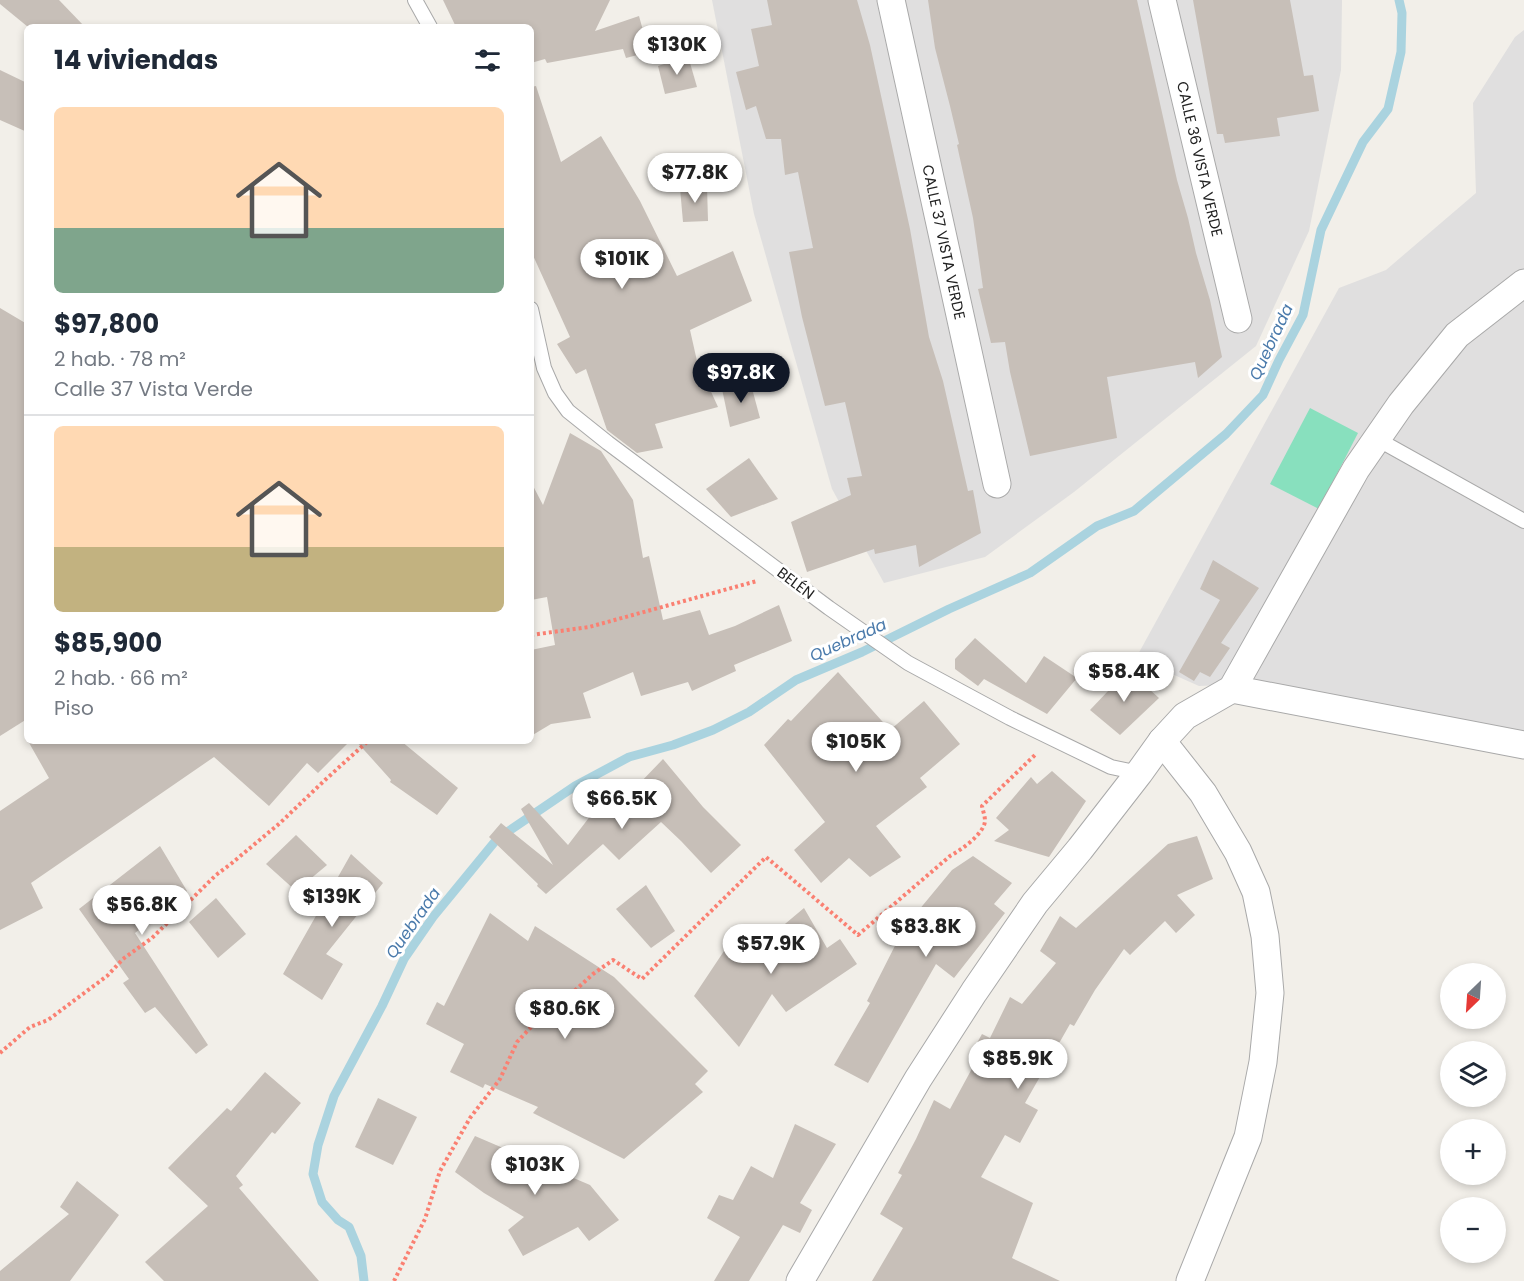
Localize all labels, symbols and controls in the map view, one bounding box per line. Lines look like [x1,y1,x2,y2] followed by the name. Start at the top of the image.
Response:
[635,25,719,76] pin: $130K
[647,30,707,58] text: $130K
[54,42,218,78] text: 14 viviendas
[471,44,504,77] icon: filters
[1172,79,1228,239] street label: CALLE 36 VISTA VERDE
[225,146,333,254] icon: home
[646,153,744,204] pin: $77.8K
[661,158,729,186] text: $77.8K
[917,163,971,321] street label: CALLE 37 VISTA VERDE
[580,239,664,290] pin: $101K
[594,244,650,272] text: $101K
[1243,300,1299,384] water label: Quebrada
[54,306,159,342] text: $97,800
[54,345,186,373] text: 2 hab. · 78 m²
[692,353,790,404] pin: $97.8K
[707,358,775,386] text: $97.8K
[54,375,253,403] text: Calle 37 Vista Verde
[225,465,333,573] icon: home
[773,562,819,604] street label: BELÉN
[806,613,890,667] water label: Quebrada
[54,625,162,661] text: $85,900
[1075,652,1173,703] pin: $58.4K
[1088,657,1160,685] text: $58.4K
[54,664,188,692] text: 2 hab. · 66 m²
[54,694,94,722] text: Piso
[814,722,898,773] pin: $105K
[826,727,886,755] text: $105K
[573,779,671,830] pin: $66.5K
[586,784,658,812] text: $66.5K
[290,877,374,928] pin: $139K
[302,882,362,910] text: $139K
[380,883,446,963] water label: Quebrada
[93,885,191,936] pin: $56.8K
[106,890,178,918] text: $56.8K
[877,907,975,958] pin: $83.8K
[891,912,961,940] text: $83.8K
[722,924,820,975] pin: $57.9K
[737,929,805,957] text: $57.9K
[1440,963,1506,1029] north arrow
[1440,963,1506,1263] map controls
[516,989,614,1040] pin: $80.6K
[529,994,601,1022] text: $80.6K
[969,1039,1067,1090] pin: $85.9K
[1440,1041,1506,1107] button: layers
[983,1044,1054,1072] text: $85.9K
[1440,1119,1506,1185] button: +
[493,1145,577,1196] pin: $103K
[505,1150,565,1178] text: $103K
[1440,1197,1506,1263] button: −

